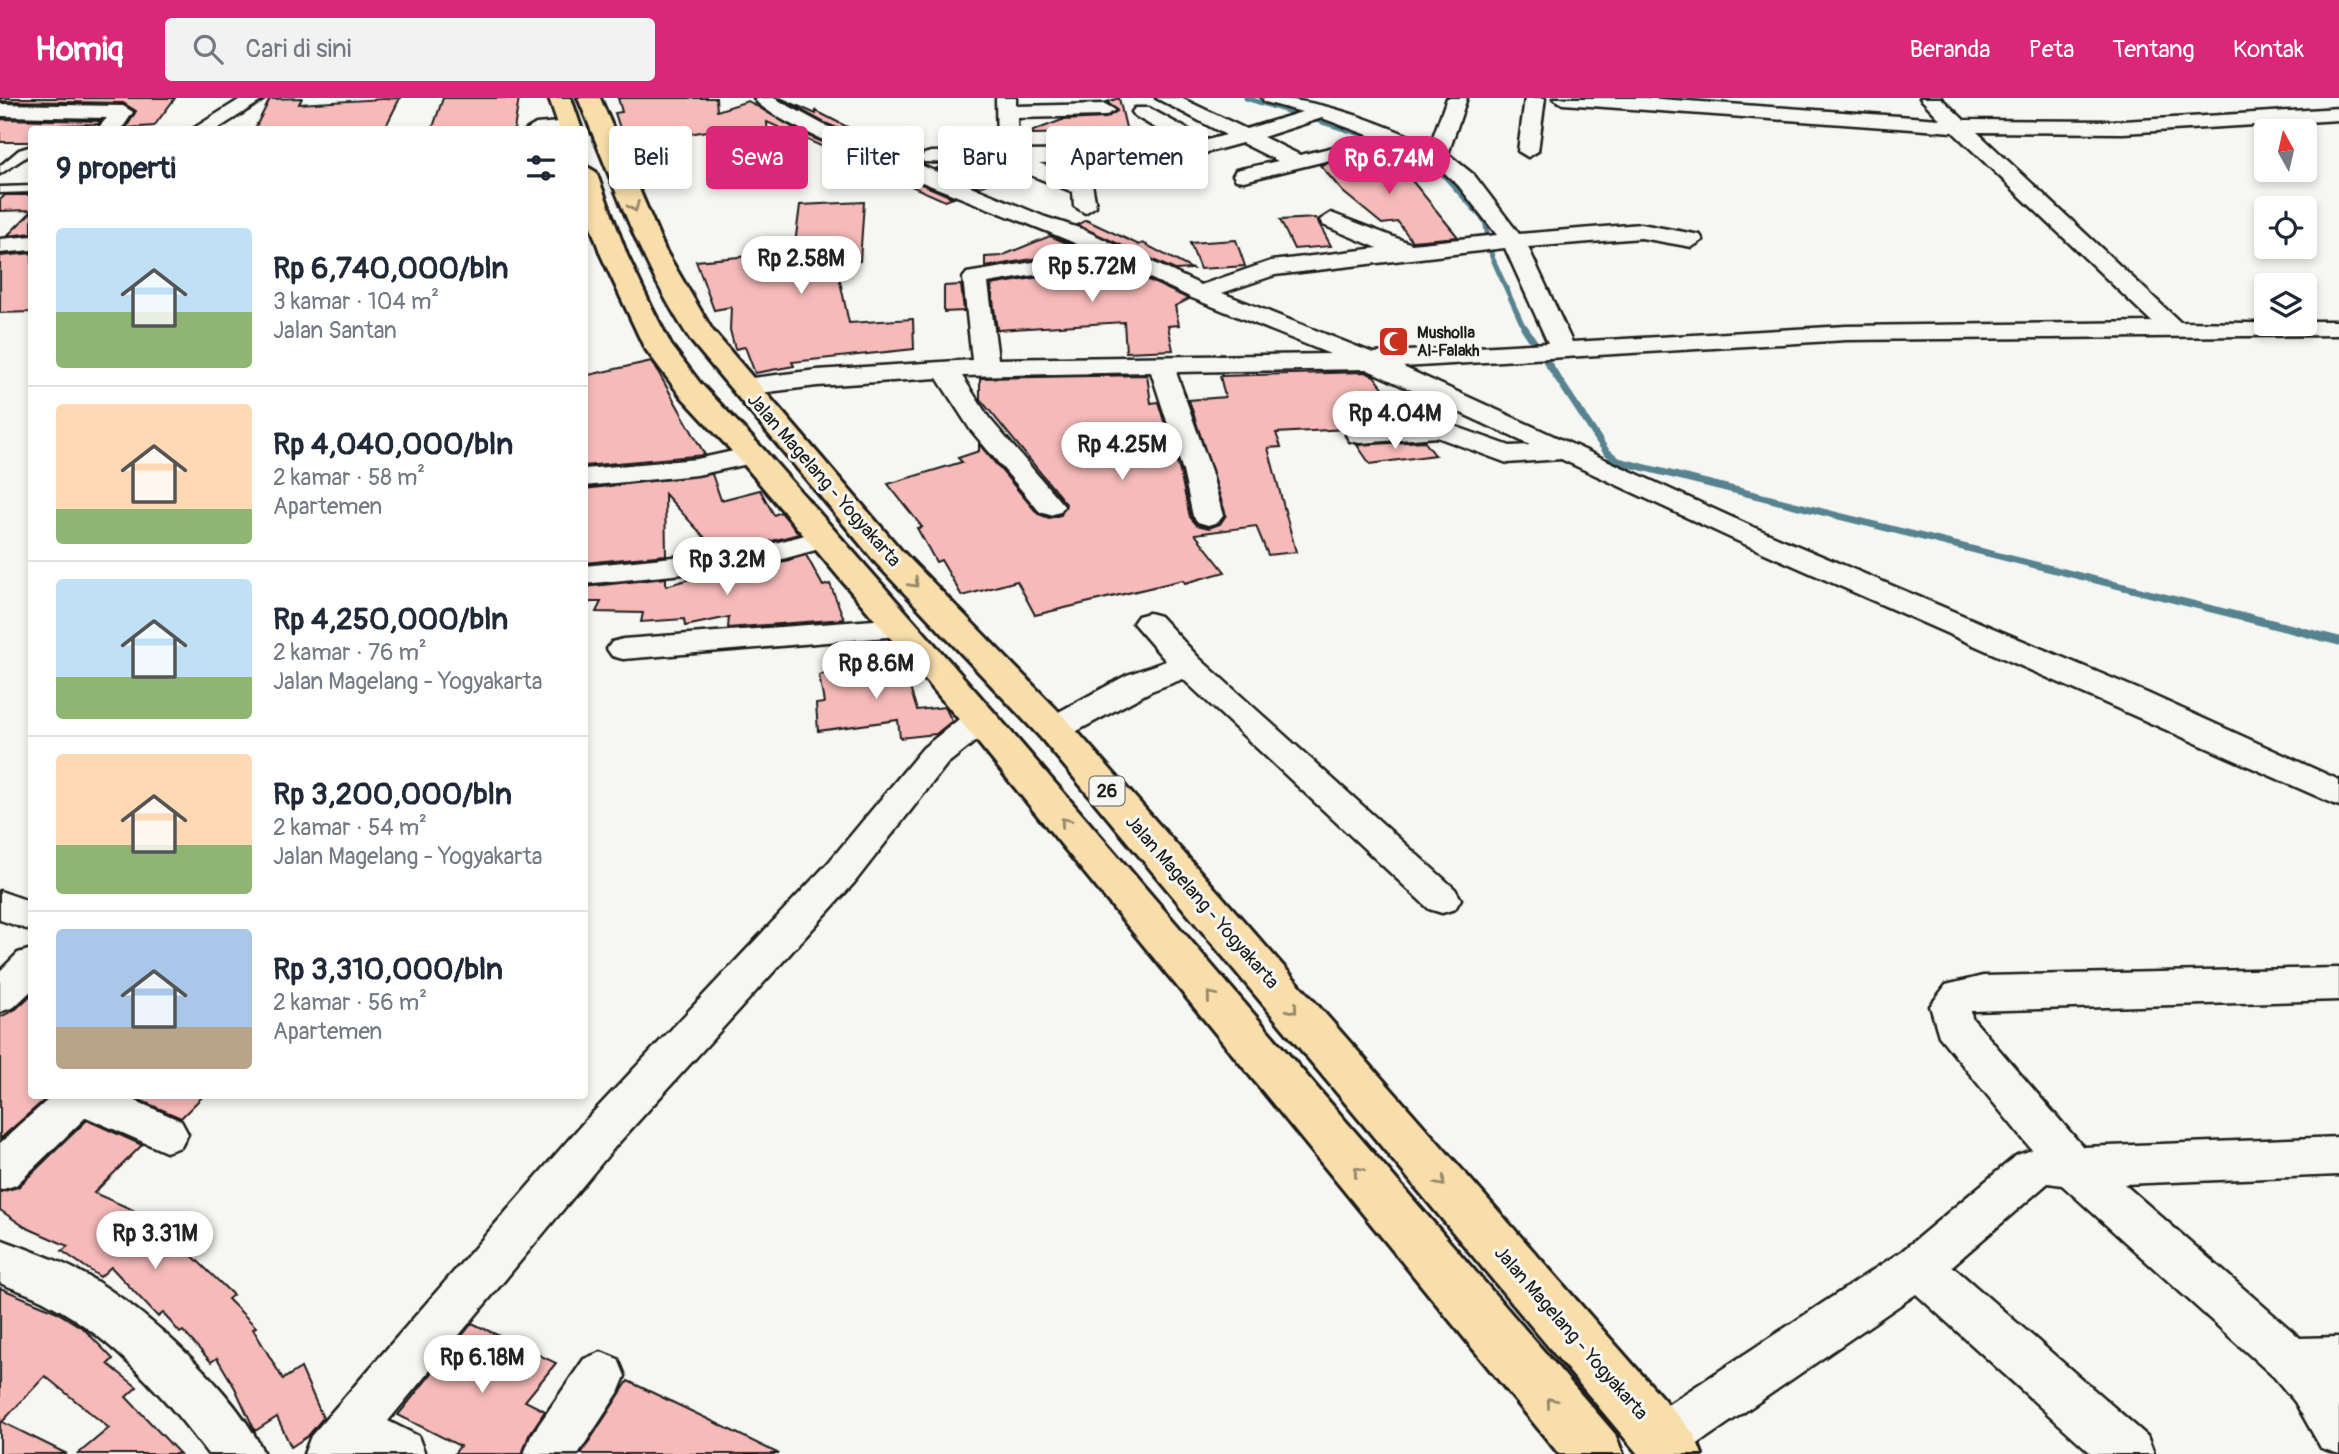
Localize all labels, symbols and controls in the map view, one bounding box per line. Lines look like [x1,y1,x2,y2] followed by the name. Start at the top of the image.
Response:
[165,18,655,81] search box
[35,29,123,70] text: Homiq
[189,30,227,68] icon: search
[245,33,351,65] text: Cari di sini
[1909,35,1990,64] text: Beranda
[2028,35,2074,64] text: Peta
[2112,35,2195,64] text: Tentang
[2233,35,2304,64] text: Kontak
[2254,119,2317,182] north arrow
[2254,119,2317,336] map controls
[609,126,692,189] chip: Beli
[706,126,808,189] chip: Sewa
[822,126,924,189] chip: Filter
[938,126,1032,189] chip: Baru
[1046,126,1208,189] chip: Apartemen
[1317,136,1461,196] pin: Rp 6.74M
[1344,144,1434,173] text: Rp 6.74M
[522,149,560,187] icon: filters
[56,150,176,187] text: 9 properti
[2254,196,2317,259] button: locate
[625,200,639,212] one-way arrow
[729,236,873,296] pin: Rp 2.58M
[757,244,845,273] text: Rp 2.58M
[1020,244,1164,304] pin: Rp 5.72M
[273,250,509,287] text: Rp 6,740,000/bln
[1048,252,1136,281] text: Rp 5.72M
[112,256,196,340] icon: home
[2254,273,2317,336] button: layers
[273,287,439,316] text: 3 kamar · 104 m²
[273,316,397,345] text: Jalan Santan
[1417,323,1480,361] place label: Musholla Al-Falakh
[1377,325,1411,359] mosque icon: Musholla Al-Falakh
[742,388,906,572] street label: Jalan Magelang - Yogyakarta
[1323,392,1467,451] pin: Rp 4.04M
[1348,399,1442,428] text: Rp 4.04M
[1050,422,1194,482] pin: Rp 4.25M
[273,426,513,463] text: Rp 4,040,000/bln
[1077,430,1167,459] text: Rp 4.25M
[112,432,196,516] icon: home
[273,463,425,492] text: 2 kamar · 58 m²
[273,492,382,521] text: Apartemen
[662,538,792,597] pin: Rp 3.2M
[689,545,765,574] text: Rp 3.2M
[906,574,919,587] one-way arrow
[273,601,508,638] text: Rp 4,250,000/bln
[112,607,196,691] icon: home
[273,638,427,667] text: 2 kamar · 76 m²
[811,642,941,701] pin: Rp 8.6M
[838,649,914,678] text: Rp 8.6M
[273,667,542,696] text: Jalan Magelang - Yogyakarta
[273,776,512,813] text: Rp 3,200,000/bln
[1090,776,1124,806] road number: 26
[112,782,196,866] icon: home
[1120,810,1284,994] street label: Jalan Magelang - Yogyakarta
[273,813,427,842] text: 2 kamar · 54 m²
[1061,817,1074,830] one-way arrow
[273,842,542,871] text: Jalan Magelang - Yogyakarta
[273,951,503,988] text: Rp 3,310,000/bln
[112,957,196,1041] icon: home
[273,988,427,1017] text: 2 kamar · 56 m²
[1207,992,1220,1004] one-way arrow
[1285,1000,1297,1013] one-way arrow
[273,1017,382,1046] text: Apartemen
[1353,1166,1366,1178] one-way arrow
[1433,1173,1445,1186] one-way arrow
[83,1212,227,1271] pin: Rp 3.31M
[112,1219,198,1248] text: Rp 3.31M
[1489,1241,1653,1425] street label: Jalan Magelang - Yogyakarta
[410,1336,554,1395] pin: Rp 6.18M
[440,1343,524,1372] text: Rp 6.18M
[1547,1397,1559,1410] one-way arrow

